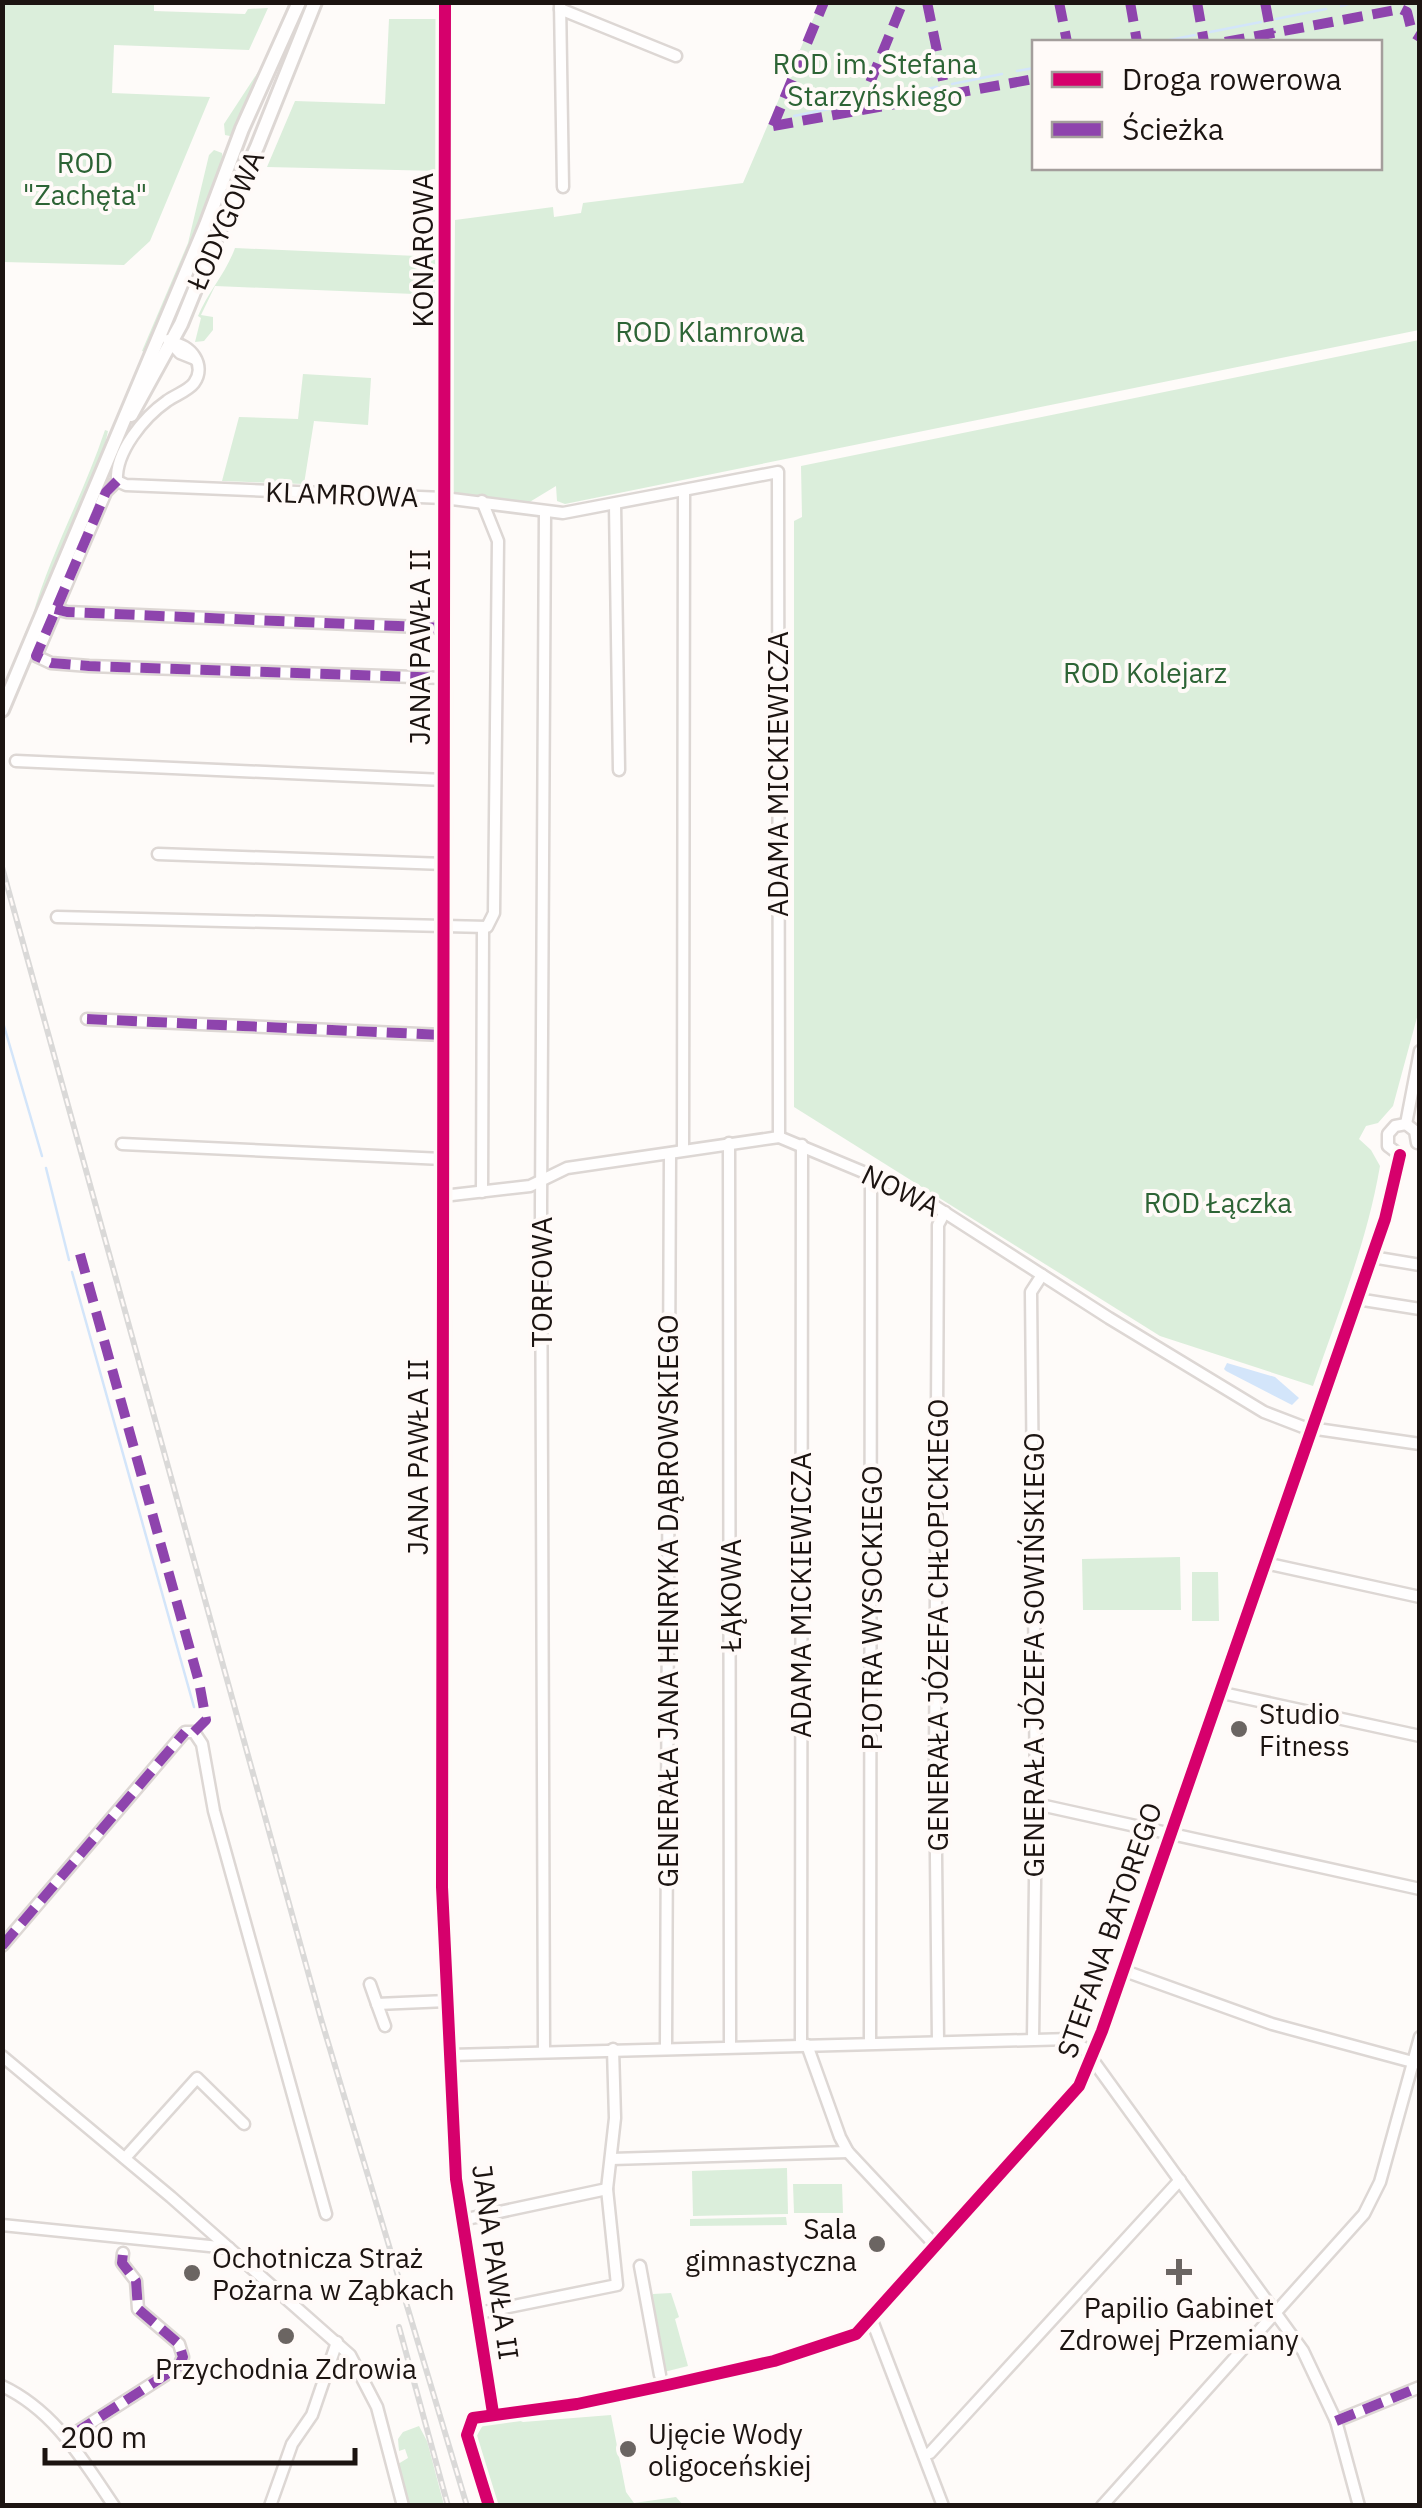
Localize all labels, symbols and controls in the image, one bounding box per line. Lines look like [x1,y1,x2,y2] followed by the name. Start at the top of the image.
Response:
[1032,40,1382,170] legend
[773,45,977,114] park label: ROD im. Stefana Starzyńskiego
[1122,59,1342,98] text: Droga rowerowa
[1122,109,1224,148] text: Ścieżka
[23,144,147,213] park label: ROD "Zachęta"
[177,144,272,296] street label: ŁODYGOWA
[404,173,441,327] street label: KONAROWA
[615,313,805,350] park label: ROD Klamrowa
[265,473,419,515] street label: KLAMROWA
[401,549,438,745] street label: JANA PAWŁA II
[759,631,796,917] street label: ADAMA MICKIEWICZA
[1063,654,1227,691] park label: ROD Kolejarz
[856,1155,946,1225] street label: NOWA
[1144,1184,1292,1221] park label: ROD Łączka
[523,1216,560,1348] street label: TORFOWA
[649,1314,686,1888] street label: GENERAŁA JANA HENRYKA DĄBROWSKIEGO
[399,1359,436,1555] street label: JANA PAWŁA II
[919,1399,956,1851] street label: GENERAŁA JÓZEFA CHŁOPICKIEGO
[1015,1432,1052,1878] street label: GENERAŁA JÓZEFA SOWIŃSKIEGO
[782,1452,819,1738] street label: ADAMA MICKIEWICZA
[853,1465,890,1751] street label: PIOTRA WYSOCKIEGO
[712,1539,749,1652] street label: ŁĄKOWA
[1259,1695,1350,1764] place label: Studio Fitness
[1228,1718,1250,1740] marker: Studio Fitness
[1048,1797,1170,2063] street label: STEFANA BATOREGO
[464,2162,528,2362] street label: JANA PAWŁA II
[685,2210,857,2279] place label: Sala gimnastyczna
[866,2233,888,2255] marker: Sala gimnastyczna
[212,2239,455,2308] place label: Ochotnicza Straż Pożarna w Ząbkach
[1166,2259,1192,2285] marker: Papilio Gabinet Zdrowej Przemiany
[181,2262,203,2284] marker: Ochotnicza Straż Pożarna w Ząbkach
[1059,2289,1299,2358] place label: Papilio Gabinet Zdrowej Przemiany
[275,2325,297,2347] marker: Przychodnia Zdrowia
[155,2350,417,2387] place label: Przychodnia Zdrowia
[45,2403,355,2465] scale bar
[648,2415,812,2484] place label: Ujęcie Wody oligoceńskiej
[60,2417,147,2456] text: 200 m
[617,2438,639,2460] marker: Ujęcie Wody oligoceńskiej

